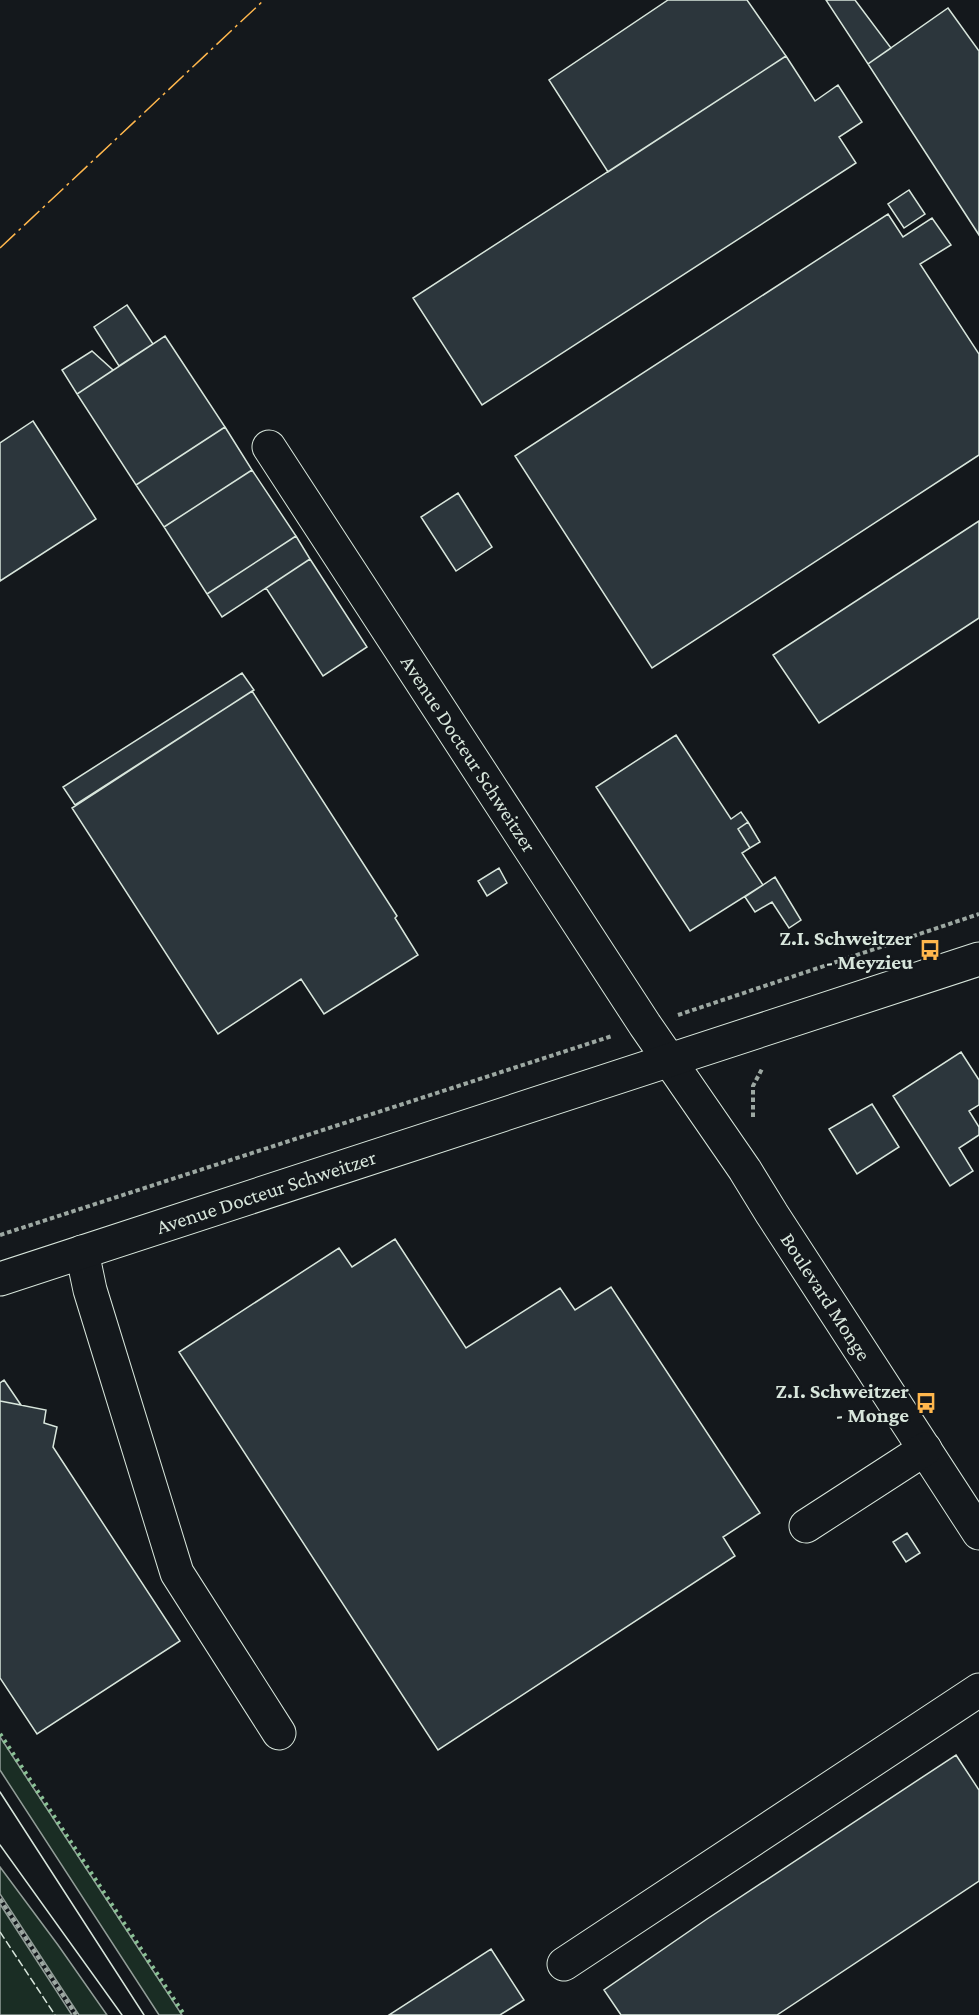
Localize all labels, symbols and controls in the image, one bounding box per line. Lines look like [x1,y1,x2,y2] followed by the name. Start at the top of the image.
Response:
[396,651,542,857] street label: Avenue Docteur Schweitzer
[779,926,914,974] place label: Z.I. Schweitzer - Meyzieu
[918,938,942,962] bus stop icon: Z.I. Schweitzer - Meyzieu
[153,1145,380,1239] street label: Avenue Docteur Schweitzer
[776,1228,876,1365] street label: Boulevard Monge
[775,1379,910,1427] place label: Z.I. Schweitzer - Monge
[914,1391,938,1415] bus stop icon: Z.I. Schweitzer - Monge

